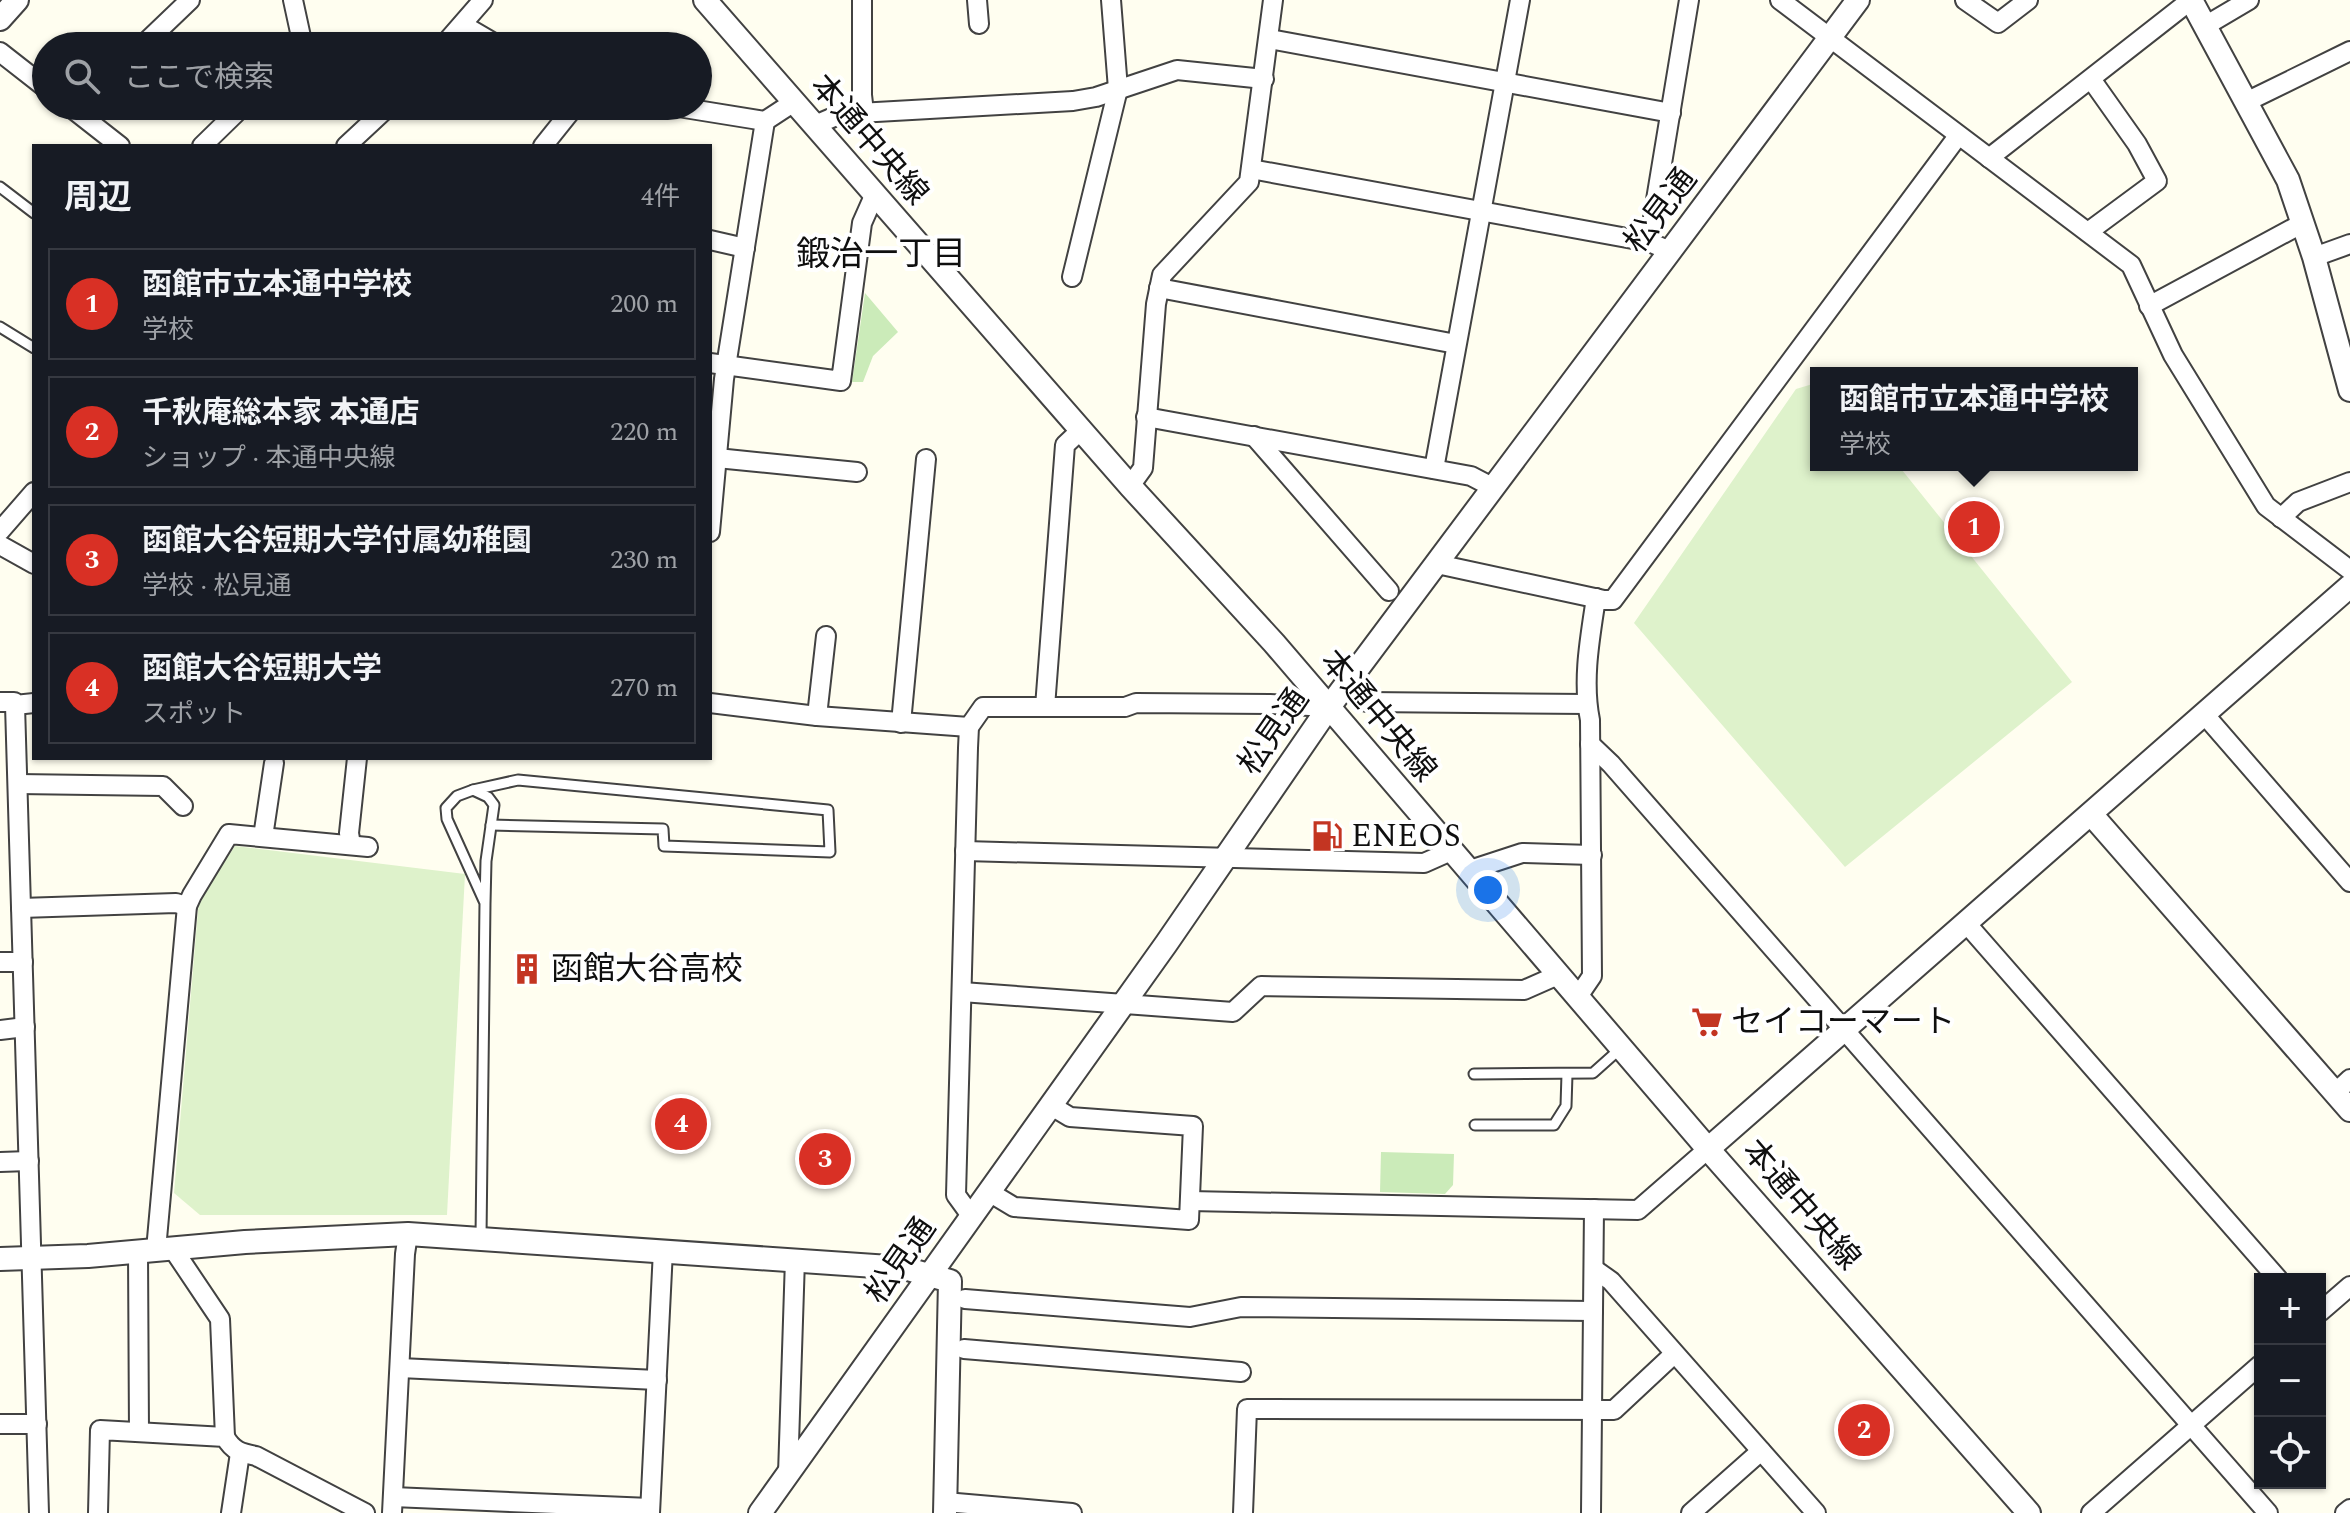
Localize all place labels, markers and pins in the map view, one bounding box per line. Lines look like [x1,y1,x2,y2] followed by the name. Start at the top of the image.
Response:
[1948,497,2000,557] pin: 1
[1351,812,1461,861] place label: ENEOS
[1310,819,1344,853] fuel station icon: ENEOS
[551,945,743,994] place label: 函館大谷高校
[510,952,544,986] building icon: 函館大谷高校
[1731,998,1955,1047] place label: セイコーマート
[1690,1005,1724,1039] supermarket icon: セイコーマート
[655,1094,707,1154] pin: 4
[799,1129,851,1189] pin: 3
[1838,1400,1890,1460] pin: 2

